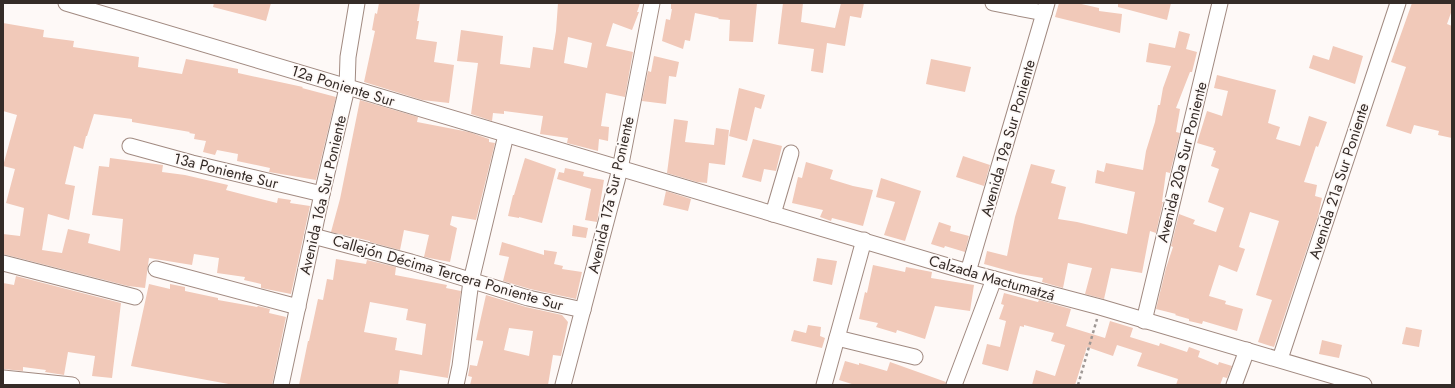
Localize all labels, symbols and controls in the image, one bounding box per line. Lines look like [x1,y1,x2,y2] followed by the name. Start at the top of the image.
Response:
[975,57,1041,219] street label: Avenida 19a Sur Poniente
[288,60,398,112] street label: 12a Poniente Sur
[1151,79,1213,245] street label: Avenida 20a Sur Poniente
[1303,100,1375,262] street label: Avenida 21a Sur Poniente
[294,113,352,277] street label: Avenida 16a Sur Poniente
[582,114,640,276] street label: Avenida 17a Sur Poniente
[171,147,281,195] street label: 13a Poniente Sur
[330,229,567,317] street label: Callejón Décima Tercera Poniente Sur
[926,250,1058,306] street label: Calzada Mactumatzá

